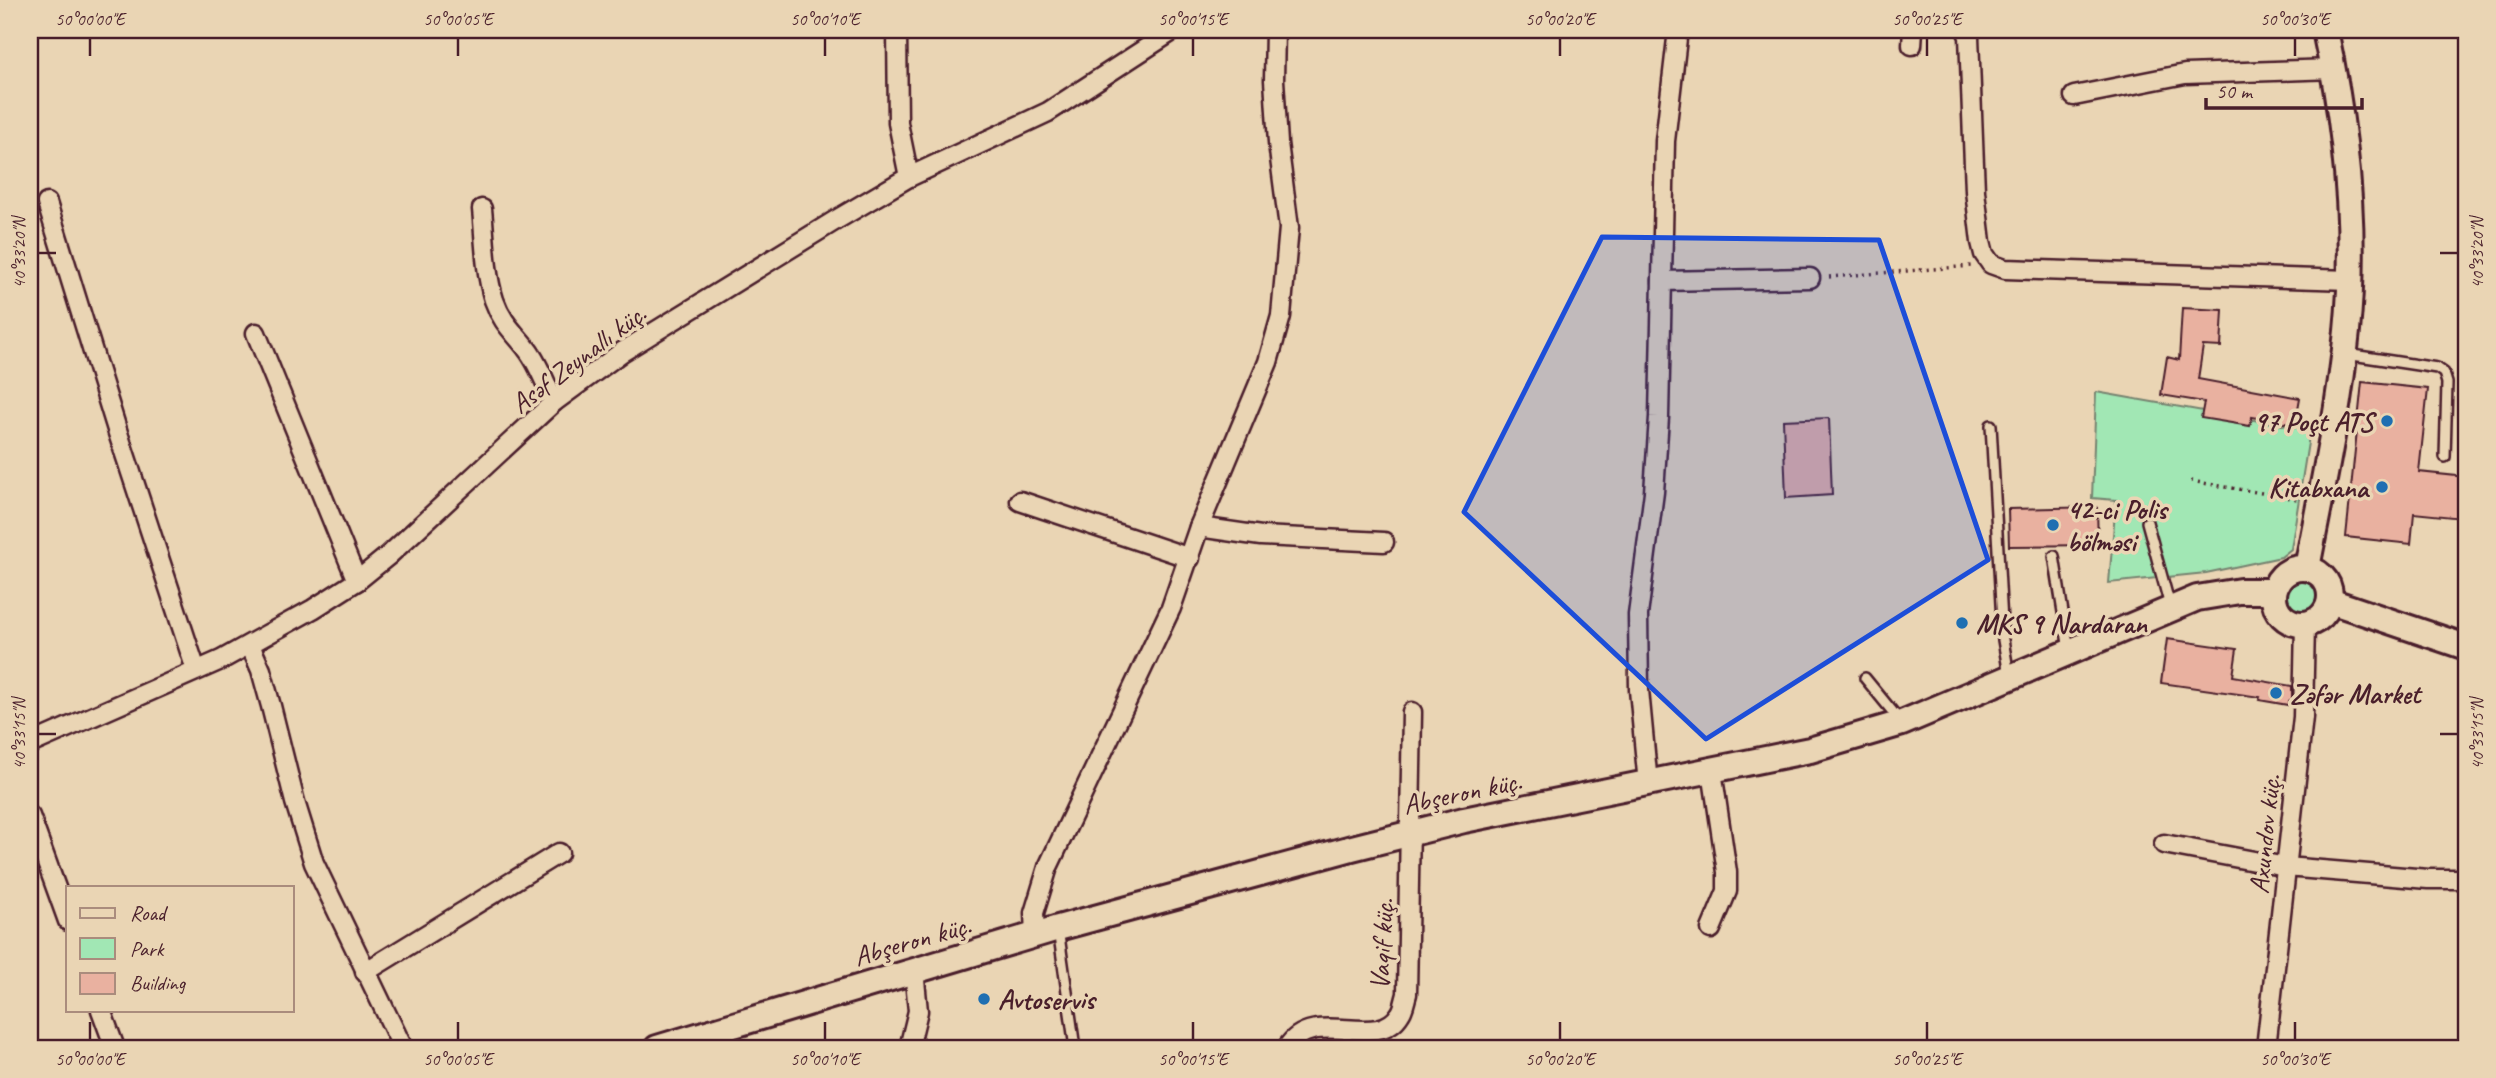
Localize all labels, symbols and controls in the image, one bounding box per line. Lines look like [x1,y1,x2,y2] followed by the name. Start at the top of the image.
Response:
[55,8,127,30] text: 50°00'00"E
[423,8,495,30] text: 50°00'05"E
[790,8,862,30] text: 50°00'10"E
[1158,8,1230,30] text: 50°00'15"E
[1525,8,1597,30] text: 50°00'20"E
[1892,8,1964,30] text: 50°00'25"E
[2260,8,2332,30] text: 50°00'30"E
[2206,66,2361,110] scale bar
[2216,78,2254,104] text: 50 m
[8,214,30,288] text: 40°33'20"N
[2466,214,2488,288] text: 40°33'20"N
[504,296,653,421] street label: Asəf Zeynallı küç.
[2254,404,2377,439] place label: 97 Poçt ATS
[2379,413,2395,429] marker: 97 Poçt ATS
[2268,470,2371,505] place label: Kitabxana
[2374,479,2390,495] marker: Kitabxana
[2067,492,2170,559] place label: 42-ci Polis bölməsi
[2045,517,2061,533] marker: 42-ci Polis bölməsi
[1976,606,2148,641] place label: MKS 9 Nardaran
[1954,615,1970,631] marker: MKS 9 Nardaran
[2290,676,2423,711] place label: Zəfər Market
[2268,685,2284,701] marker: Zəfər Market
[8,695,30,769] text: 40°33'15"N
[2466,695,2488,769] text: 40°33'15"N
[1400,763,1525,822] street label: Abşeron küç.
[2241,772,2288,895] street label: Axundov küç.
[66,886,294,1012] legend
[1362,897,1401,991] street label: Vaqif küç.
[130,900,169,926] text: Road
[849,907,975,974] street label: Abşeron küç.
[130,936,165,962] text: Park
[130,970,187,996] text: Building
[998,982,1098,1017] place label: Avtoservis
[976,991,992,1007] marker: Avtoservis
[55,1048,127,1070] text: 50°00'00"E
[423,1048,495,1070] text: 50°00'05"E
[790,1048,862,1070] text: 50°00'10"E
[1158,1048,1230,1070] text: 50°00'15"E
[1525,1048,1597,1070] text: 50°00'20"E
[1892,1048,1964,1070] text: 50°00'25"E
[2260,1048,2332,1070] text: 50°00'30"E

